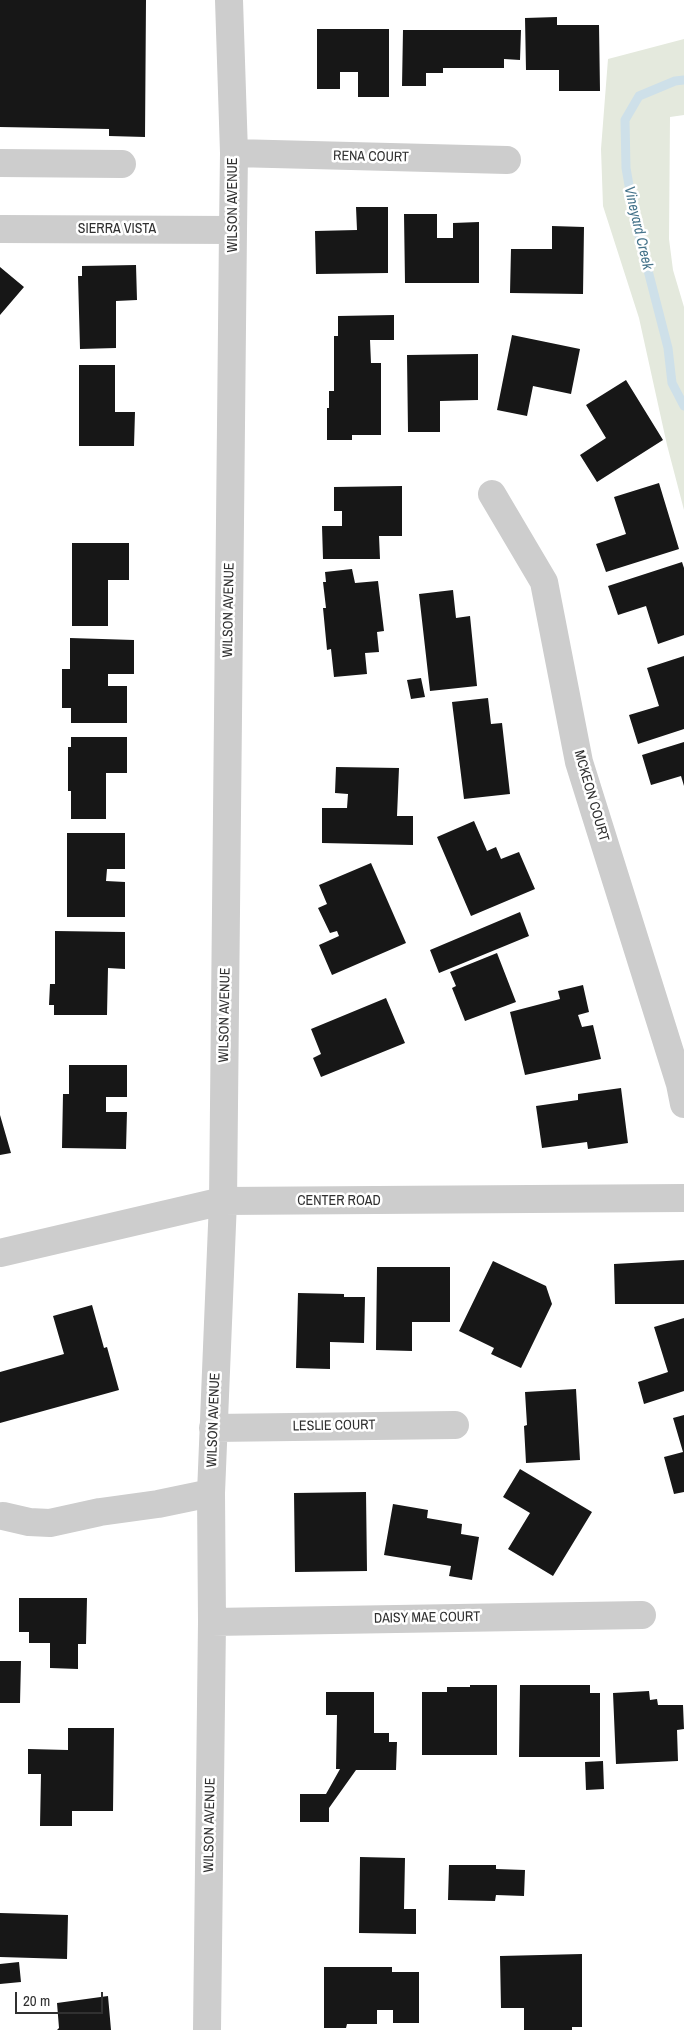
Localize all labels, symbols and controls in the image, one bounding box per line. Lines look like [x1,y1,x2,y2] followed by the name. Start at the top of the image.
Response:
[333,148,409,166] street label: RENA COURT
[225,158,241,252] street label: WILSON AVENUE
[620,184,656,272] water label: Vineyard Creek
[78,221,156,237] street label: SIERRA VISTA
[220,562,238,658] street label: WILSON AVENUE
[570,748,612,844] street label: MCKEON COURT
[216,967,234,1063] street label: WILSON AVENUE
[297,1193,381,1209] street label: CENTER ROAD
[204,1372,224,1468] street label: WILSON AVENUE
[292,1417,376,1435] street label: LESLIE COURT
[374,1609,480,1627] street label: DAISY MAE COURT
[201,1777,219,1873] street label: WILSON AVENUE
[18,1982,105,2014] scale bar
[23,1990,50,2011] text: 20 m

